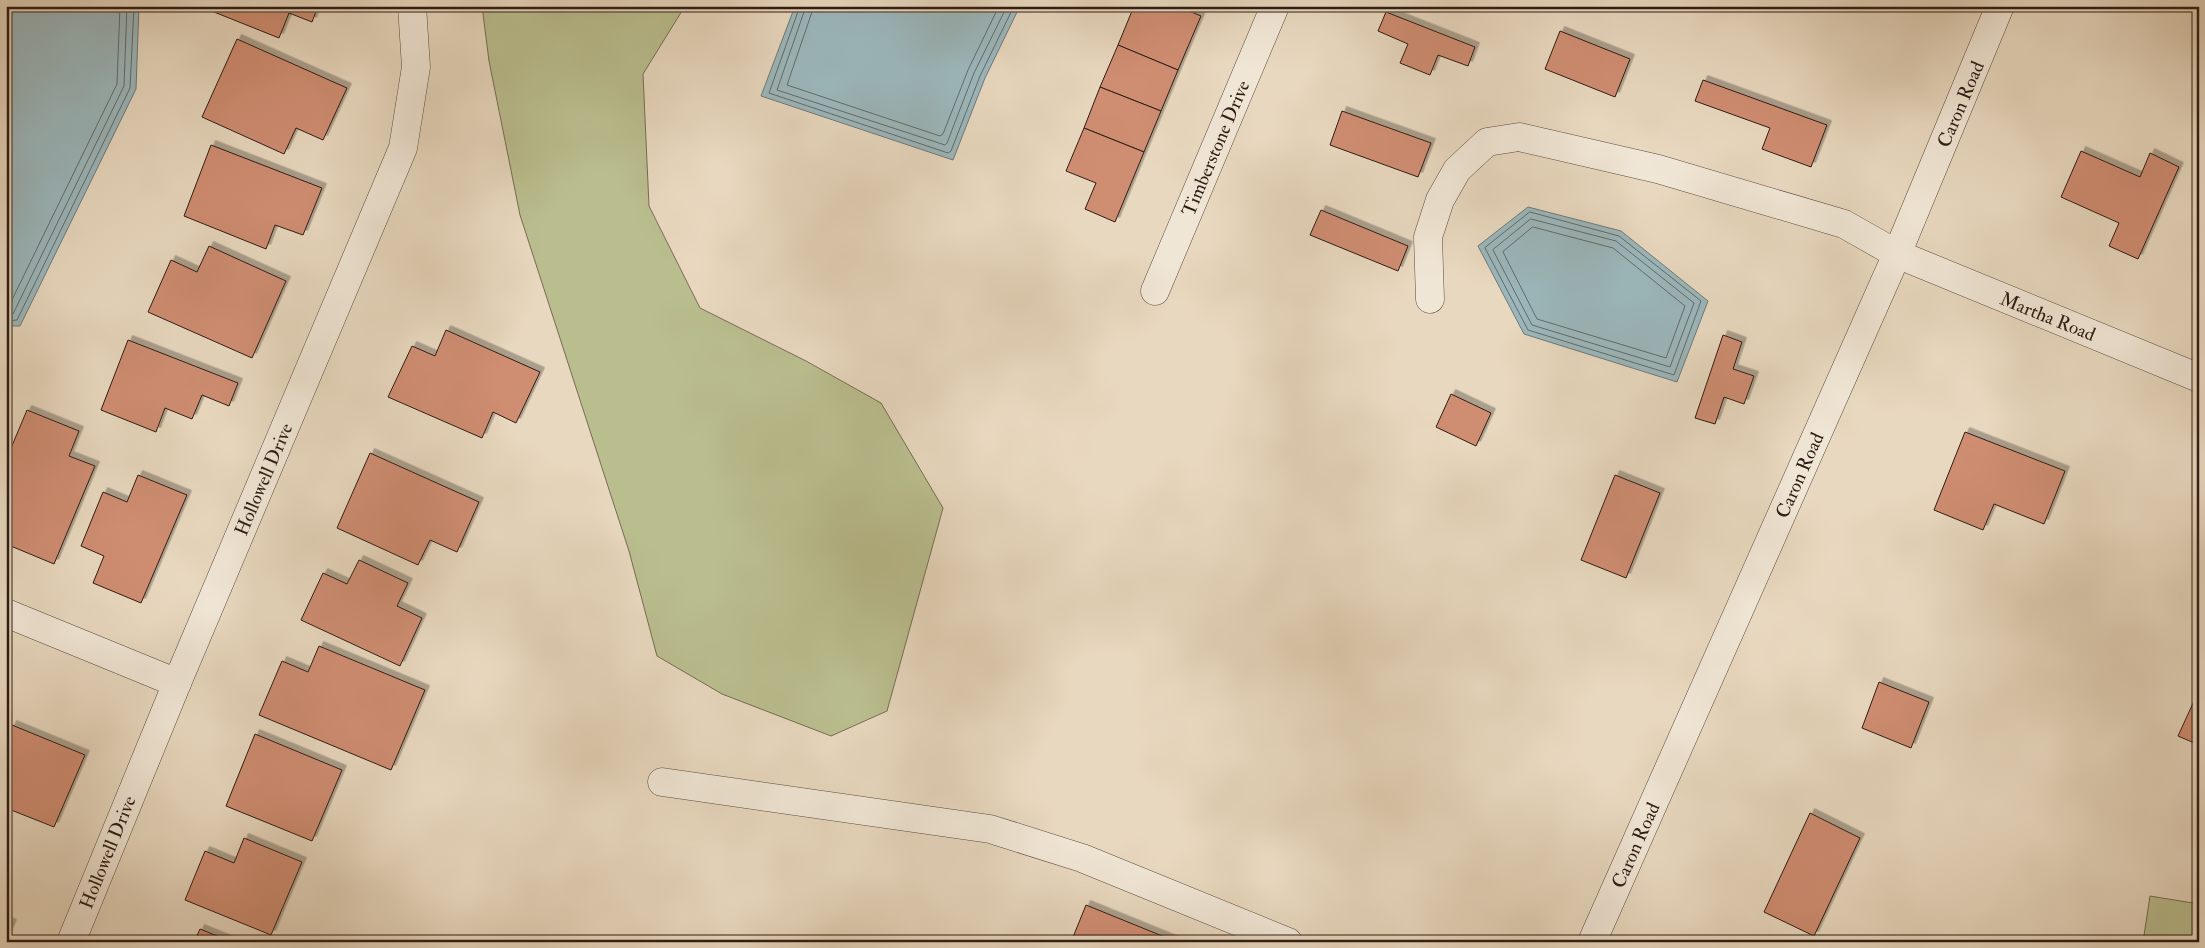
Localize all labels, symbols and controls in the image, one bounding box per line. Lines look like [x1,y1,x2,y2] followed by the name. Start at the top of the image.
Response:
[1932,57,1990,151] street label: Caron Road
[1177,77,1255,220] street label: Timberstone Drive
[1996,287,2099,347] street label: Martha Road
[229,419,298,539] street label: Hollowell Drive
[1770,428,1830,522] street label: Caron Road
[74,792,142,912] street label: Hollowell Drive
[1606,798,1666,892] street label: Caron Road

